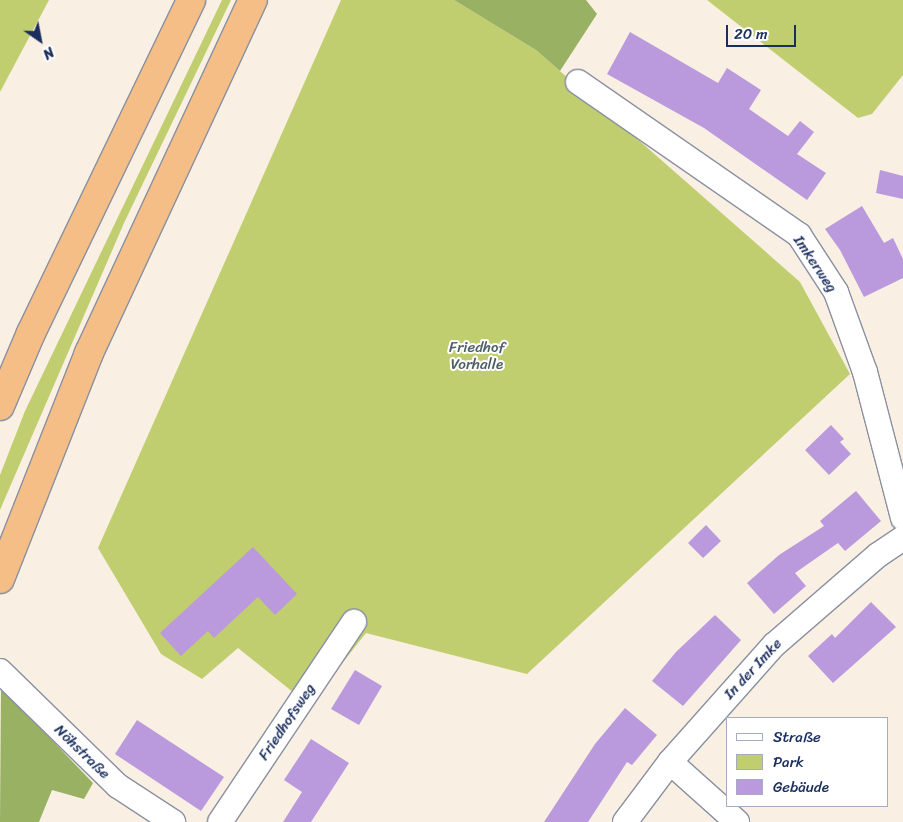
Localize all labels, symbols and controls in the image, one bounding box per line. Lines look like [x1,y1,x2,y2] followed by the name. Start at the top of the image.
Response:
[15,15,65,65] north arrow
[728,15,798,47] scale bar
[734,21,768,47] text: 20 m
[38,40,59,66] text: N
[789,232,841,296] street label: Imkerweg
[449,338,505,373] park label: Friedhof Vorhalle
[720,635,786,703] street label: In der Imke
[255,680,319,764] street label: Friedhofsweg
[726,717,888,807] legend
[50,721,114,783] street label: Nöhstraße
[773,724,821,750] text: Straße
[773,749,804,775] text: Park
[773,774,829,800] text: Gebäude

